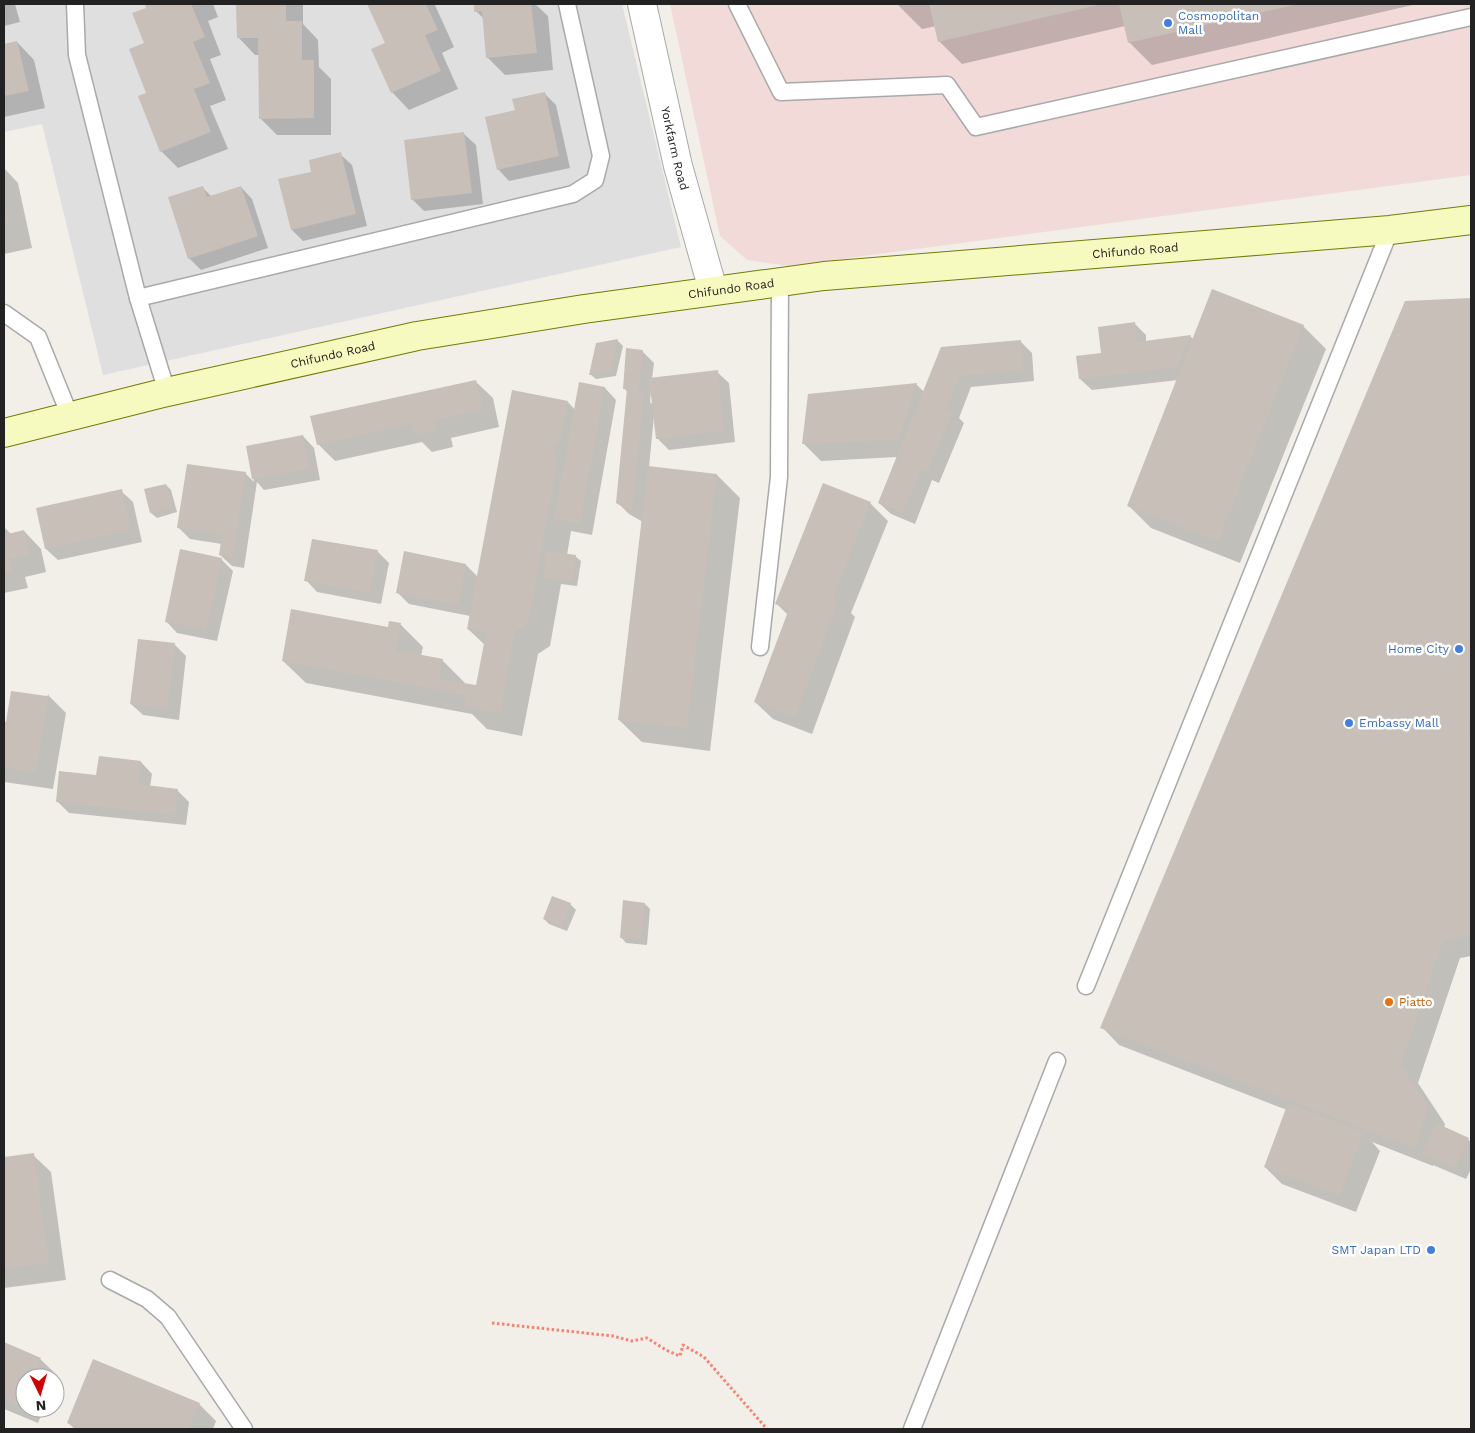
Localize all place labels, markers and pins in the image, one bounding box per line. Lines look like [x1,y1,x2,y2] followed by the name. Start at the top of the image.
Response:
[1178,9,1259,37] place label: Cosmopolitan Mall
[1162,17,1174,29] marker: Cosmopolitan Mall
[1388,642,1450,656] place label: Home City
[1453,643,1465,655] marker: Home City
[1359,716,1439,730] place label: Embassy Mall
[1343,717,1355,729] marker: Embassy Mall
[1399,995,1433,1009] place label: Piatto
[1383,996,1395,1008] marker: Piatto
[1332,1243,1421,1257] place label: SMT Japan LTD
[1425,1244,1437,1256] marker: SMT Japan LTD

